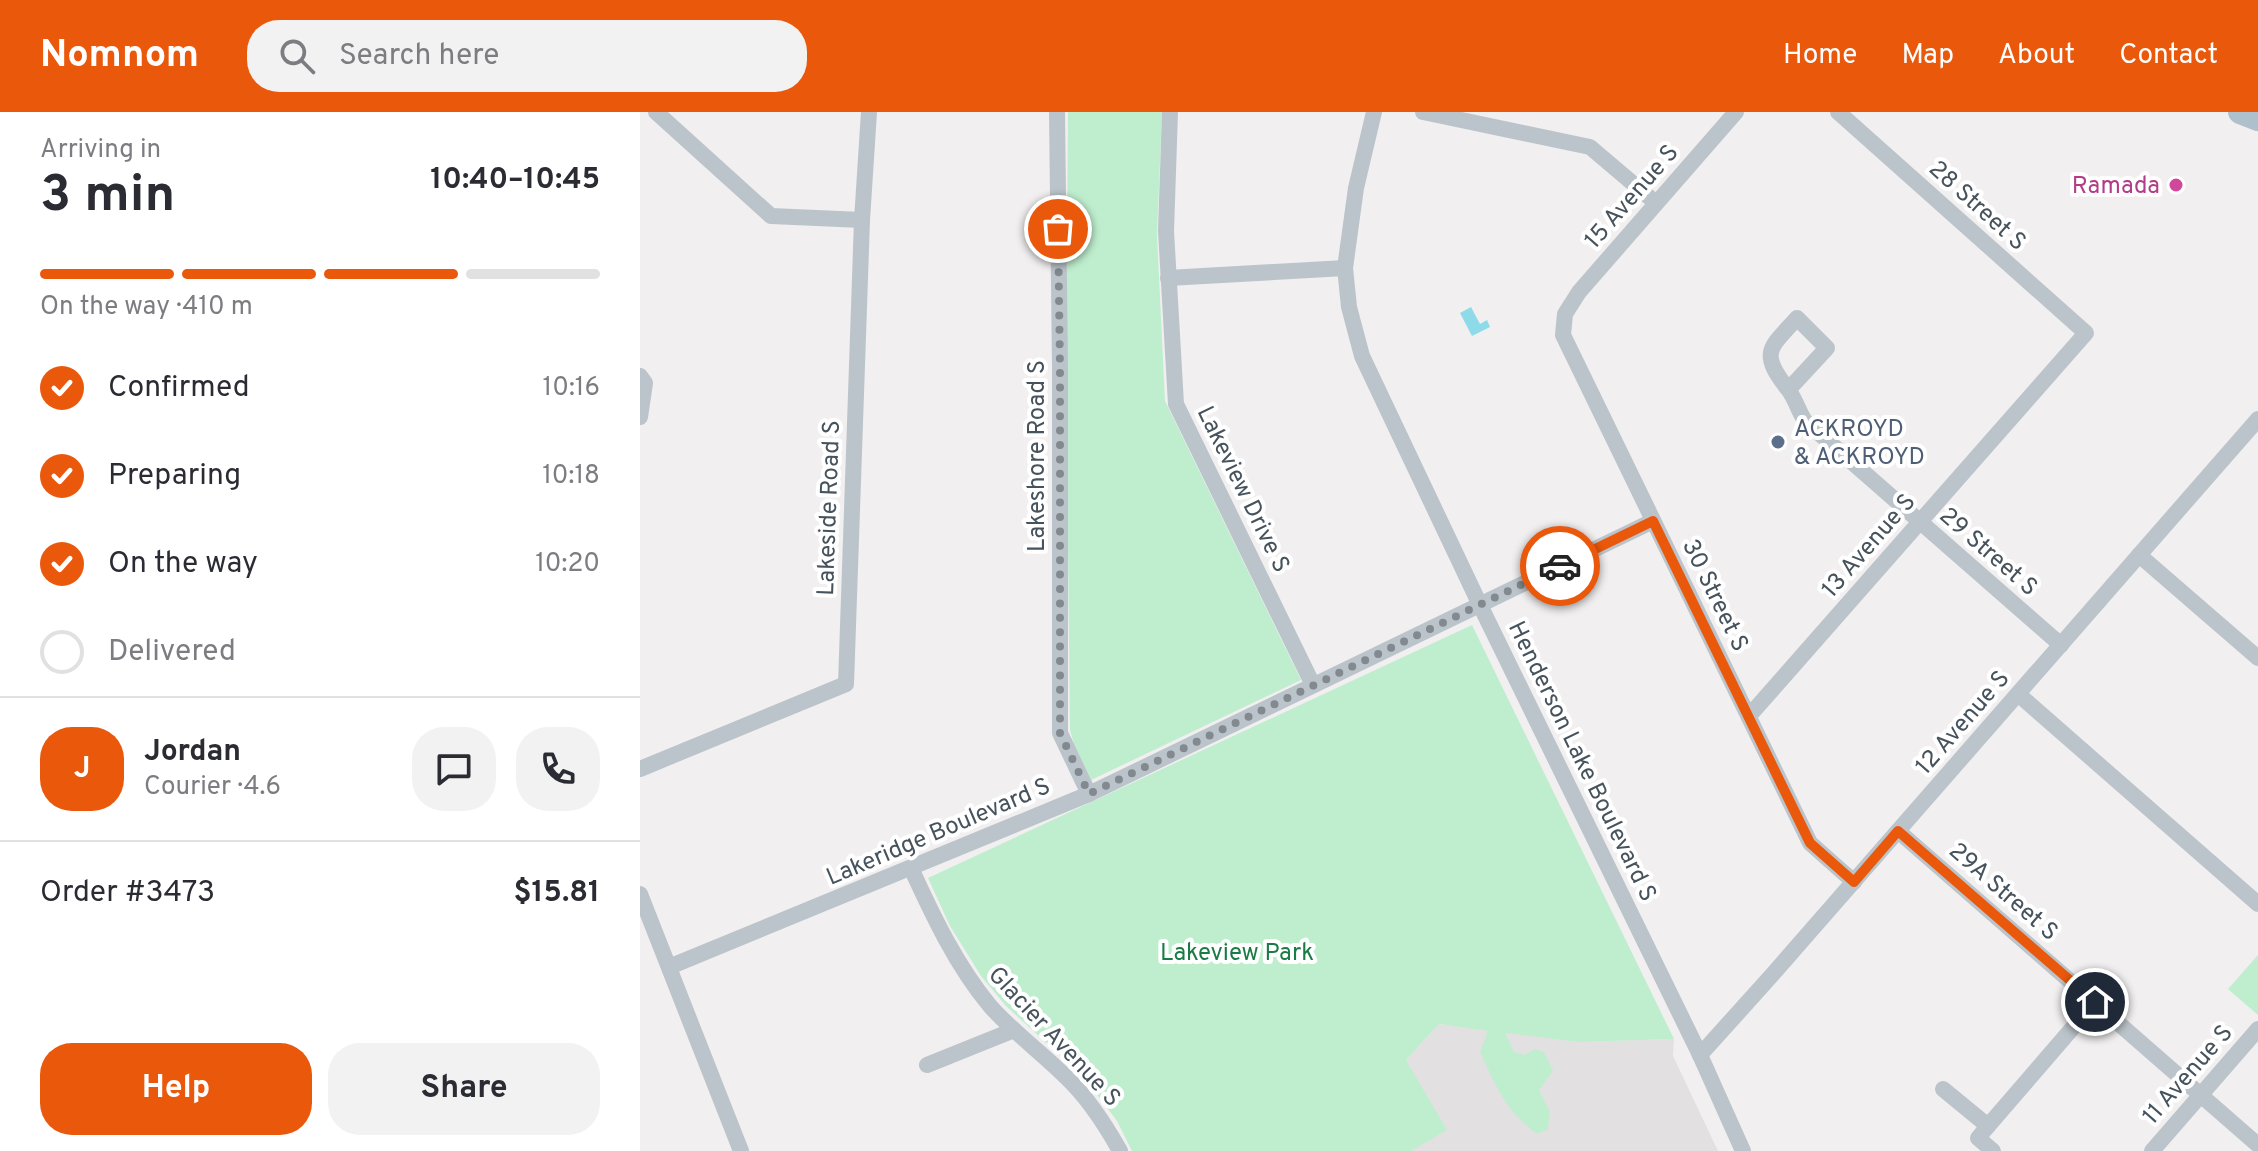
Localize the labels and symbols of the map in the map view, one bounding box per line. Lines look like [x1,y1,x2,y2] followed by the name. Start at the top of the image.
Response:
[1579,139,1686,256] street label: 15 Avenue S
[1922,155,2032,258] street label: 28 Street S
[2072,172,2160,202] place label: Ramada
[2167,176,2185,194] marker: Ramada
[1024,195,1092,263] pin
[1023,360,1053,552] street label: Lakeshore Road S
[1189,402,1295,578] street label: Lakeview Drive S
[1794,415,1925,473] place label: ACKROYD & ACKROYD
[812,420,848,596] street label: Lakeside Road S
[1769,433,1787,451] marker: ACKROYD & ACKROYD
[1816,488,1923,605] street label: 13 Avenue S
[1932,502,2043,603] street label: 29 Street S
[1520,526,1600,606] courier
[1674,535,1754,657] street label: 30 Street S
[1500,617,1662,907] street label: Henderson Lake Boulevard S
[1910,665,2017,782] street label: 12 Avenue S
[822,772,1055,894] street label: Lakeridge Boulevard S
[1942,837,2064,948] street label: 29A Street S
[1160,939,1314,969] park label: Lakeview Park
[981,961,1126,1114] street label: Glacier Avenue S
[2061,968,2129,1036] pin
[2137,1019,2240,1132] street label: 11 Avenue S

